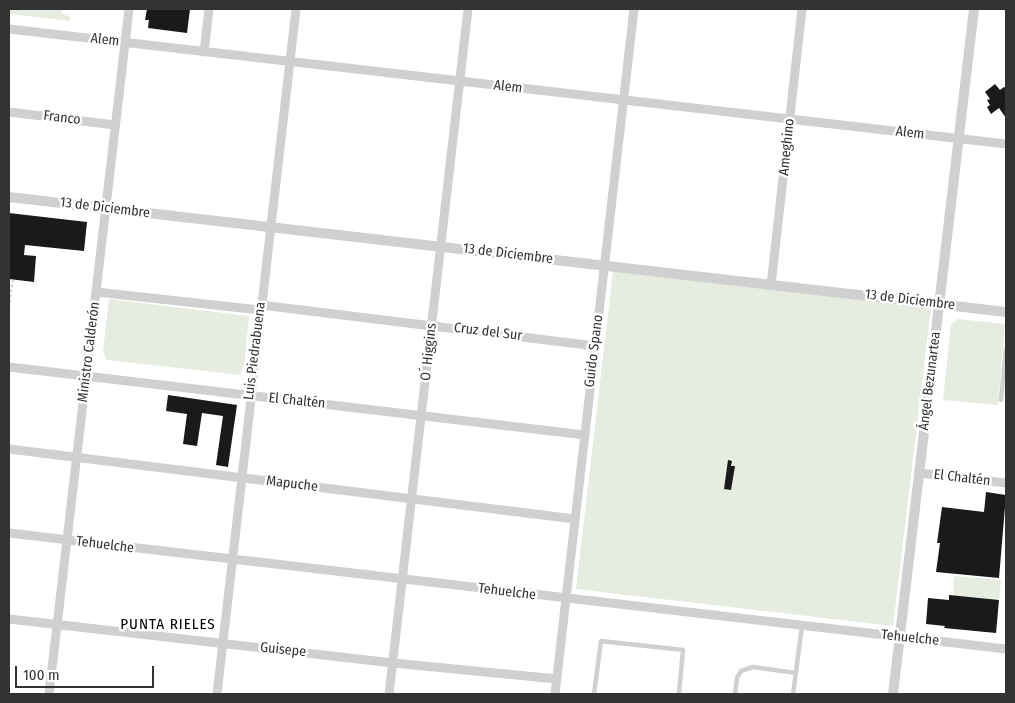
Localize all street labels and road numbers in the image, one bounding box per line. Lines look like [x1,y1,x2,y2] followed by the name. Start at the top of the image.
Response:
[90,30,120,50] street label: Alem
[493,77,523,97] street label: Alem
[42,107,82,129] street label: Franco
[776,118,798,176] street label: Ameghino
[895,123,925,143] street label: Alem
[59,194,151,222] street label: 13 de Diciembre
[462,240,554,268] street label: 13 de Diciembre
[864,286,956,314] street label: 13 de Diciembre
[75,301,103,403] street label: Ministro Calderón
[241,301,269,401] street label: Luis Piedrabuena
[581,314,607,388] street label: Guido Spano
[453,319,523,345] street label: Cruz del Sur
[418,322,440,382] street label: O´ Higgins
[916,331,944,431] street label: Ángel Bezunartea
[268,390,326,412] street label: El Chaltén
[933,466,991,490] street label: El Chaltén
[265,473,319,495] street label: Mapuche
[75,533,135,557] street label: Tehuelche
[477,580,537,604] street label: Tehuelche
[880,627,940,649] street label: Tehuelche
[259,639,307,661] street label: Guisepe

